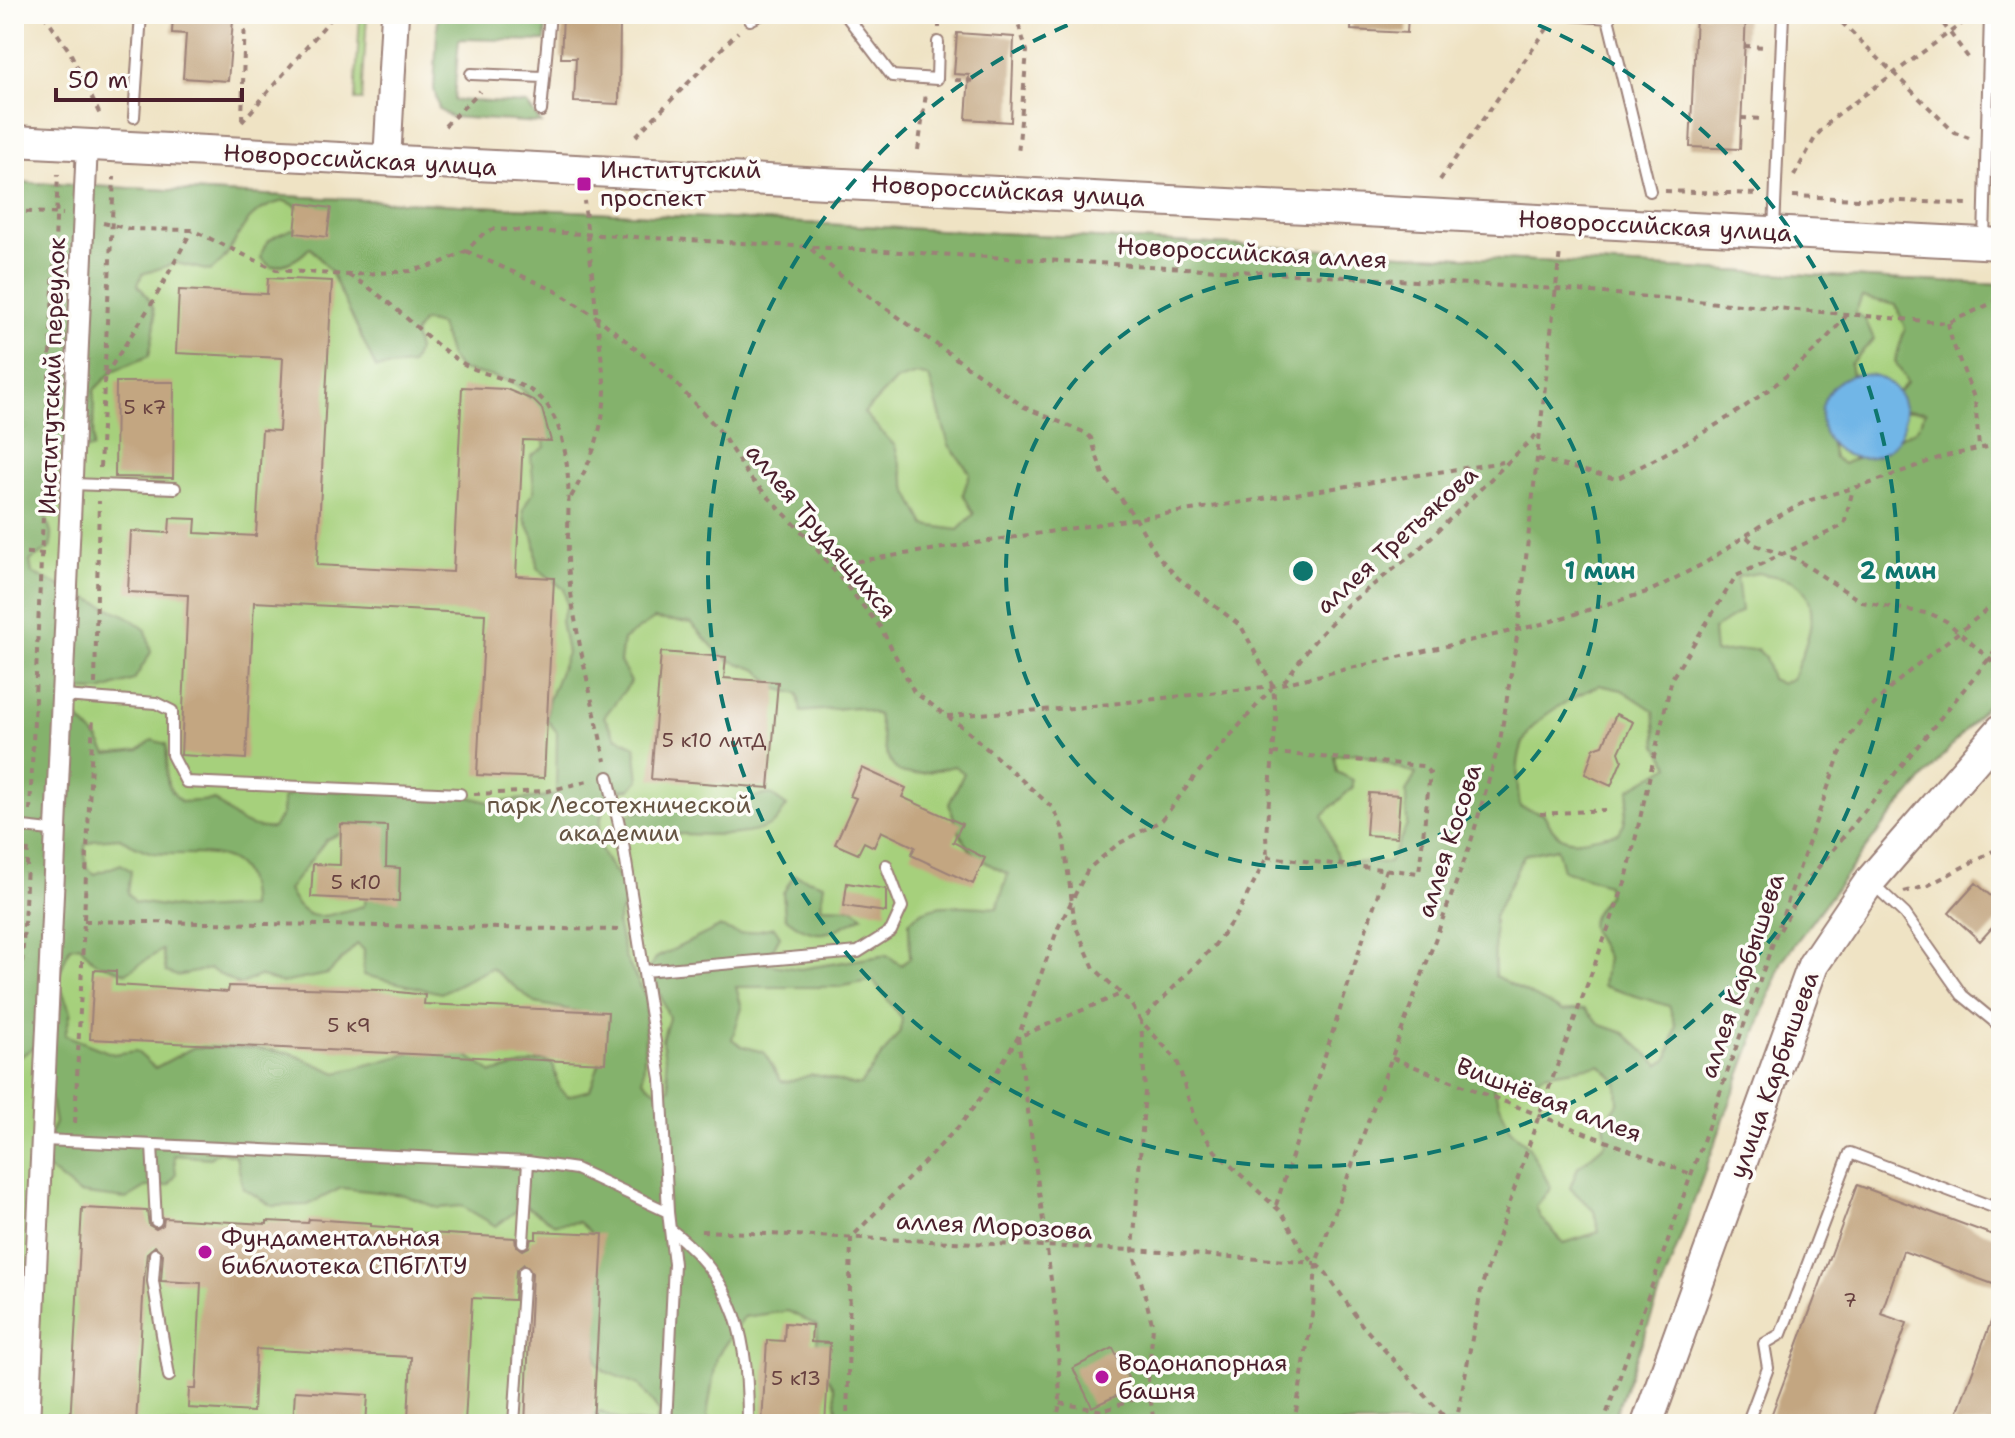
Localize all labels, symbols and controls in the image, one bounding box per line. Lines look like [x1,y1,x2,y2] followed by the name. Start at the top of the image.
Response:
[56,52,242,102] scale bar
[68,64,128,96] text: 50 m
[222,137,498,183] street label: Новороссийская улица
[600,154,761,214] place label: Институтский проспект
[870,168,1146,214] street label: Новороссийская улица
[575,175,593,193] marker: Институтский проспект
[1517,203,1793,249] street label: Новороссийская улица
[1116,230,1388,276] street label: Новороссийская аллея
[31,236,73,515] street label: Институтский переулок
[123,394,167,420] house number: 5 к7
[738,437,904,625] street label: аллея Трудящихся
[1309,459,1485,621] street label: аллея Третьякова
[1564,555,1636,587] text: 1 мин
[1860,555,1937,587] text: 2 мин
[1289,557,1317,585] centre of rings
[662,727,766,753] house number: 5 к10 литД
[1409,760,1489,922] street label: аллея Косова
[487,789,751,849] park label: парк Лесотехнической академии
[331,869,381,895] house number: 5 к10
[1692,869,1792,1083] street label: аллея Карбышева
[1722,967,1826,1183] street label: улица Карбышева
[327,1012,371,1038] house number: 5 к9
[1452,1050,1646,1150] street label: Вишнёвая аллея
[895,1205,1093,1247] street label: аллея Морозова
[221,1222,468,1282] place label: Фундаментальная библиотека СПбГЛТУ
[196,1243,214,1261] marker: Фундаментальная библиотека СПбГЛТУ
[1843,1287,1857,1313] house number: 7
[1118,1347,1288,1407] place label: Водонапорная башня
[771,1365,821,1391] house number: 5 к13
[1093,1368,1111,1386] marker: Водонапорная башня

